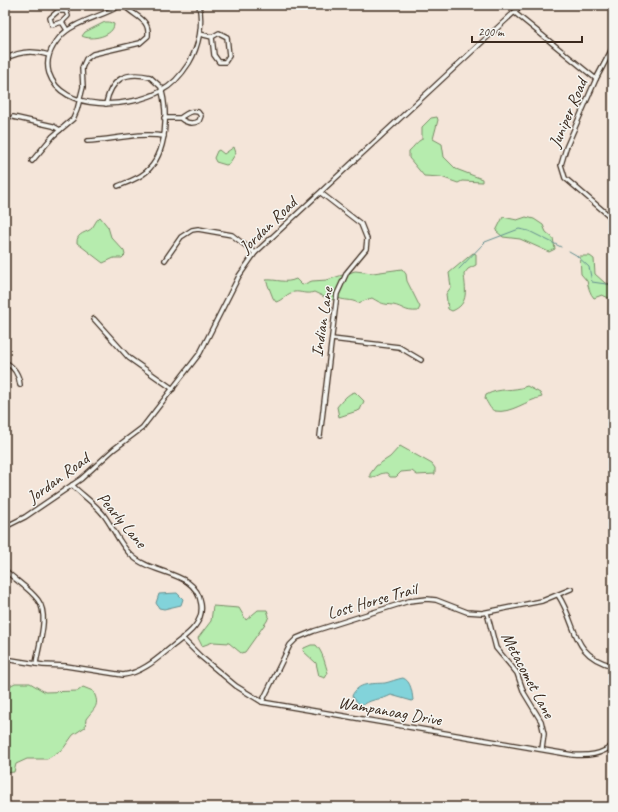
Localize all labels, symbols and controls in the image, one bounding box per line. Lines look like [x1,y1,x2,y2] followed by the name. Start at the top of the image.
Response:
[472,18,582,44] scale bar
[478,24,505,40] text: 200 m
[544,73,593,151] street label: Juniper Road
[234,191,303,258] street label: Jordan Road
[306,284,338,358] street label: Indian Lane
[22,447,95,508] street label: Jordan Road
[93,488,152,553] street label: Pearly Lane
[325,577,422,624] street label: Lost Horse Trail
[497,628,560,723] street label: Metacomet Lane
[337,692,444,731] street label: Wampanoag Drive

